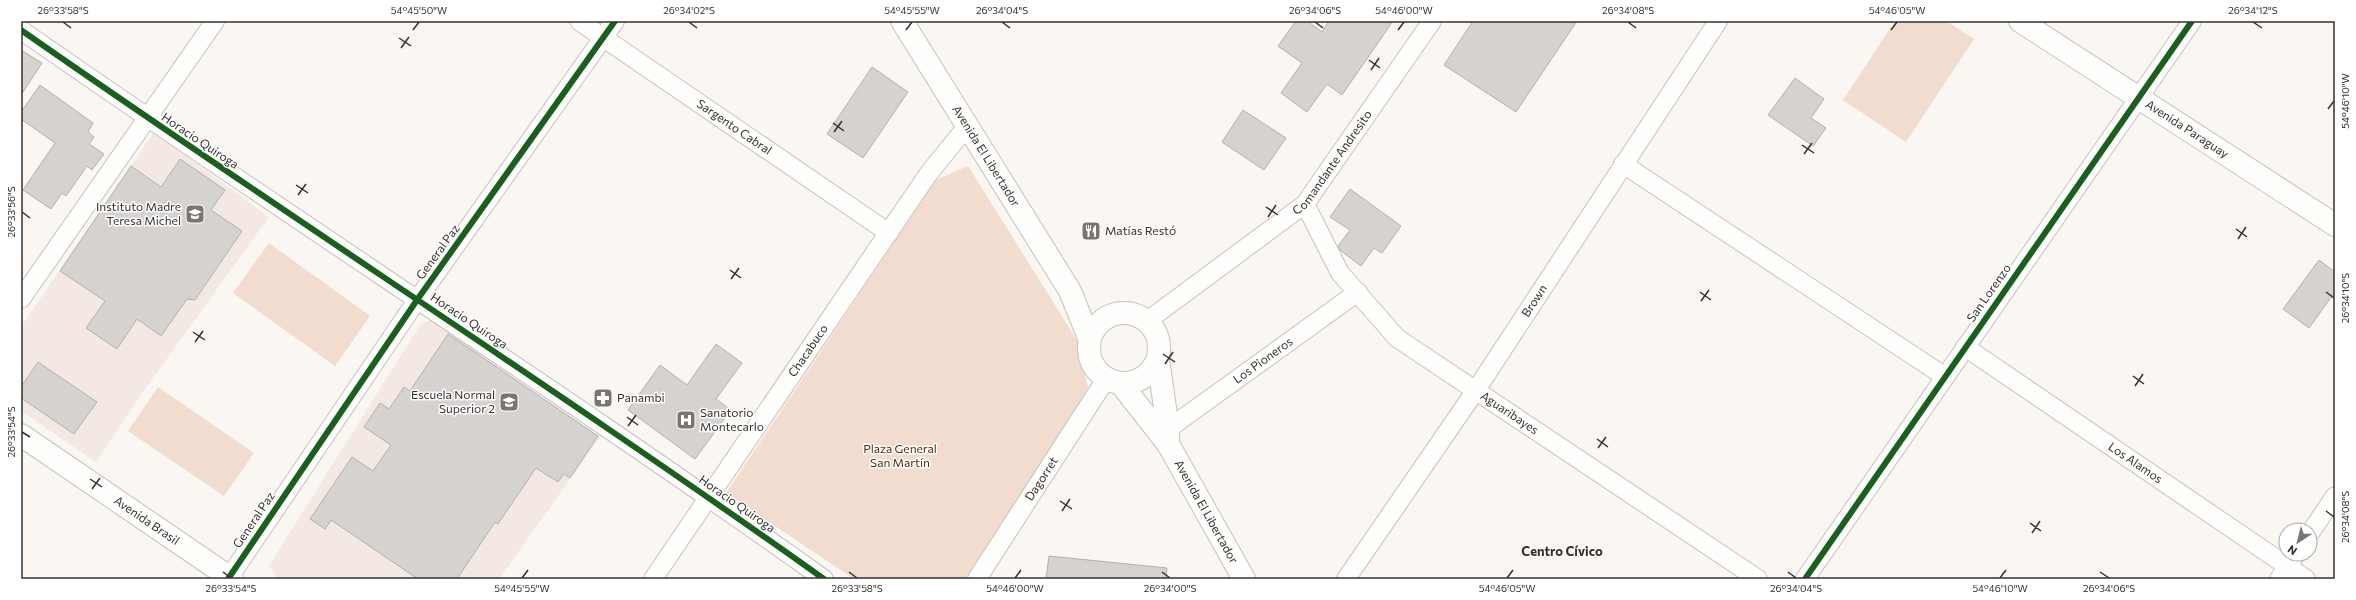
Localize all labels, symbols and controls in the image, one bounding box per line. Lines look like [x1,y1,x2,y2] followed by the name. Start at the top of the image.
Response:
[37,4,89,16] text: 26°33'58"S
[391,4,447,16] text: 54°45'50"W
[663,4,715,16] text: 26°34'02"S
[884,4,940,16] text: 54°45'55"W
[976,4,1028,16] text: 26°34'04"S
[1289,4,1341,16] text: 26°34'06"S
[1375,4,1433,16] text: 54°46'00"W
[1602,4,1654,16] text: 26°34'08"S
[1869,4,1925,16] text: 54°46'05"W
[2228,4,2278,16] text: 26°34'12"S
[2339,73,2351,129] text: 54°46'10"W
[695,96,775,157] street label: Sargento Cabral
[2143,96,2232,160] street label: Avenida Paraguay
[950,102,1024,209] street label: Avenida El Libertador
[1289,107,1374,217] street label: Comandante Andresito
[159,109,242,171] street label: Horacio Quiroga
[5,186,17,238] text: 26°33'56"S
[96,199,181,227] place label: Instituto Madre Teresa Michel
[184,203,206,225] school or university icon: Instituto Madre Teresa Michel
[1080,220,1102,242] restaurant icon: Matías Restó
[413,221,462,282] street label: General Paz
[1105,223,1176,237] place label: Matías Restó
[1963,261,2013,324] street label: San Lorenzo
[2339,273,2351,323] text: 26°34'10"S
[1518,281,1549,319] street label: Brown
[428,289,511,351] street label: Horacio Quiroga
[785,321,830,379] street label: Chacabuco
[1230,334,1295,386] street label: Los Pioneros
[411,387,495,415] place label: Escuela Normal Superior 2
[592,387,614,409] pharmacy icon: Panambi
[1478,388,1542,436] street label: Aguaribayes
[617,390,665,404] place label: Panambi
[498,391,520,413] school or university icon: Escuela Normal Superior 2
[700,405,764,433] place label: Sanatorio Montecarlo
[5,406,17,458] text: 26°33'54"S
[675,409,697,431] hospital icon: Sanatorio Montecarlo
[2106,439,2166,485] street label: Los Alamos
[863,441,937,469] park label: Plaza General San Martín
[1021,454,1060,503] street label: Dagorret
[1172,457,1242,566] street label: Avenida El Libertador
[697,472,778,535] street label: Horacio Quiroga
[229,489,277,550] street label: General Paz
[2339,491,2351,543] text: 26°34'08"S
[112,493,182,547] street label: Avenida Brasil
[2278,522,2318,562] north arrow
[1521,543,1603,559] district label: Centro Cívico
[2285,543,2299,558] text: N
[205,582,257,594] text: 26°33'54"S
[494,582,550,594] text: 54°45'55"W
[831,582,883,594] text: 26°33'58"S
[986,582,1044,594] text: 54°46'00"W
[1144,582,1196,594] text: 26°34'00"S
[1479,582,1535,594] text: 54°46'05"W
[1770,582,1822,594] text: 26°34'04"S
[1972,582,2028,594] text: 54°46'10"W
[2083,582,2135,594] text: 26°34'06"S

